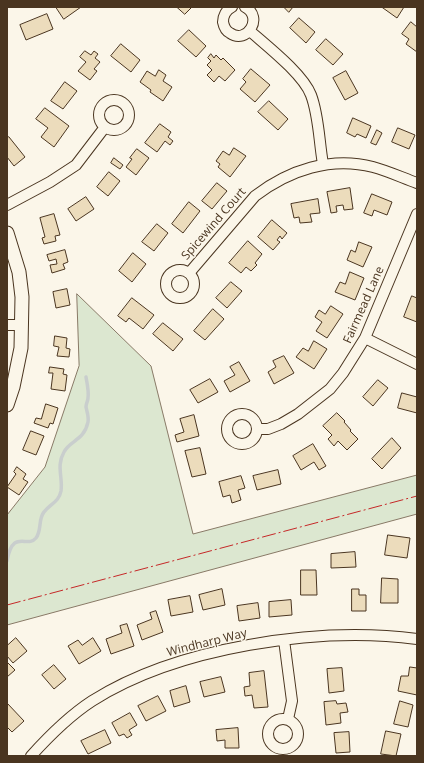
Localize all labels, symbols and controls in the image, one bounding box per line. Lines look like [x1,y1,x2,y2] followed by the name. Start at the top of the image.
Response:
[179,185,249,263] street label: Spicewind Court
[341,264,387,346] street label: Fairmead Lane
[165,626,249,660] street label: Windharp Way

